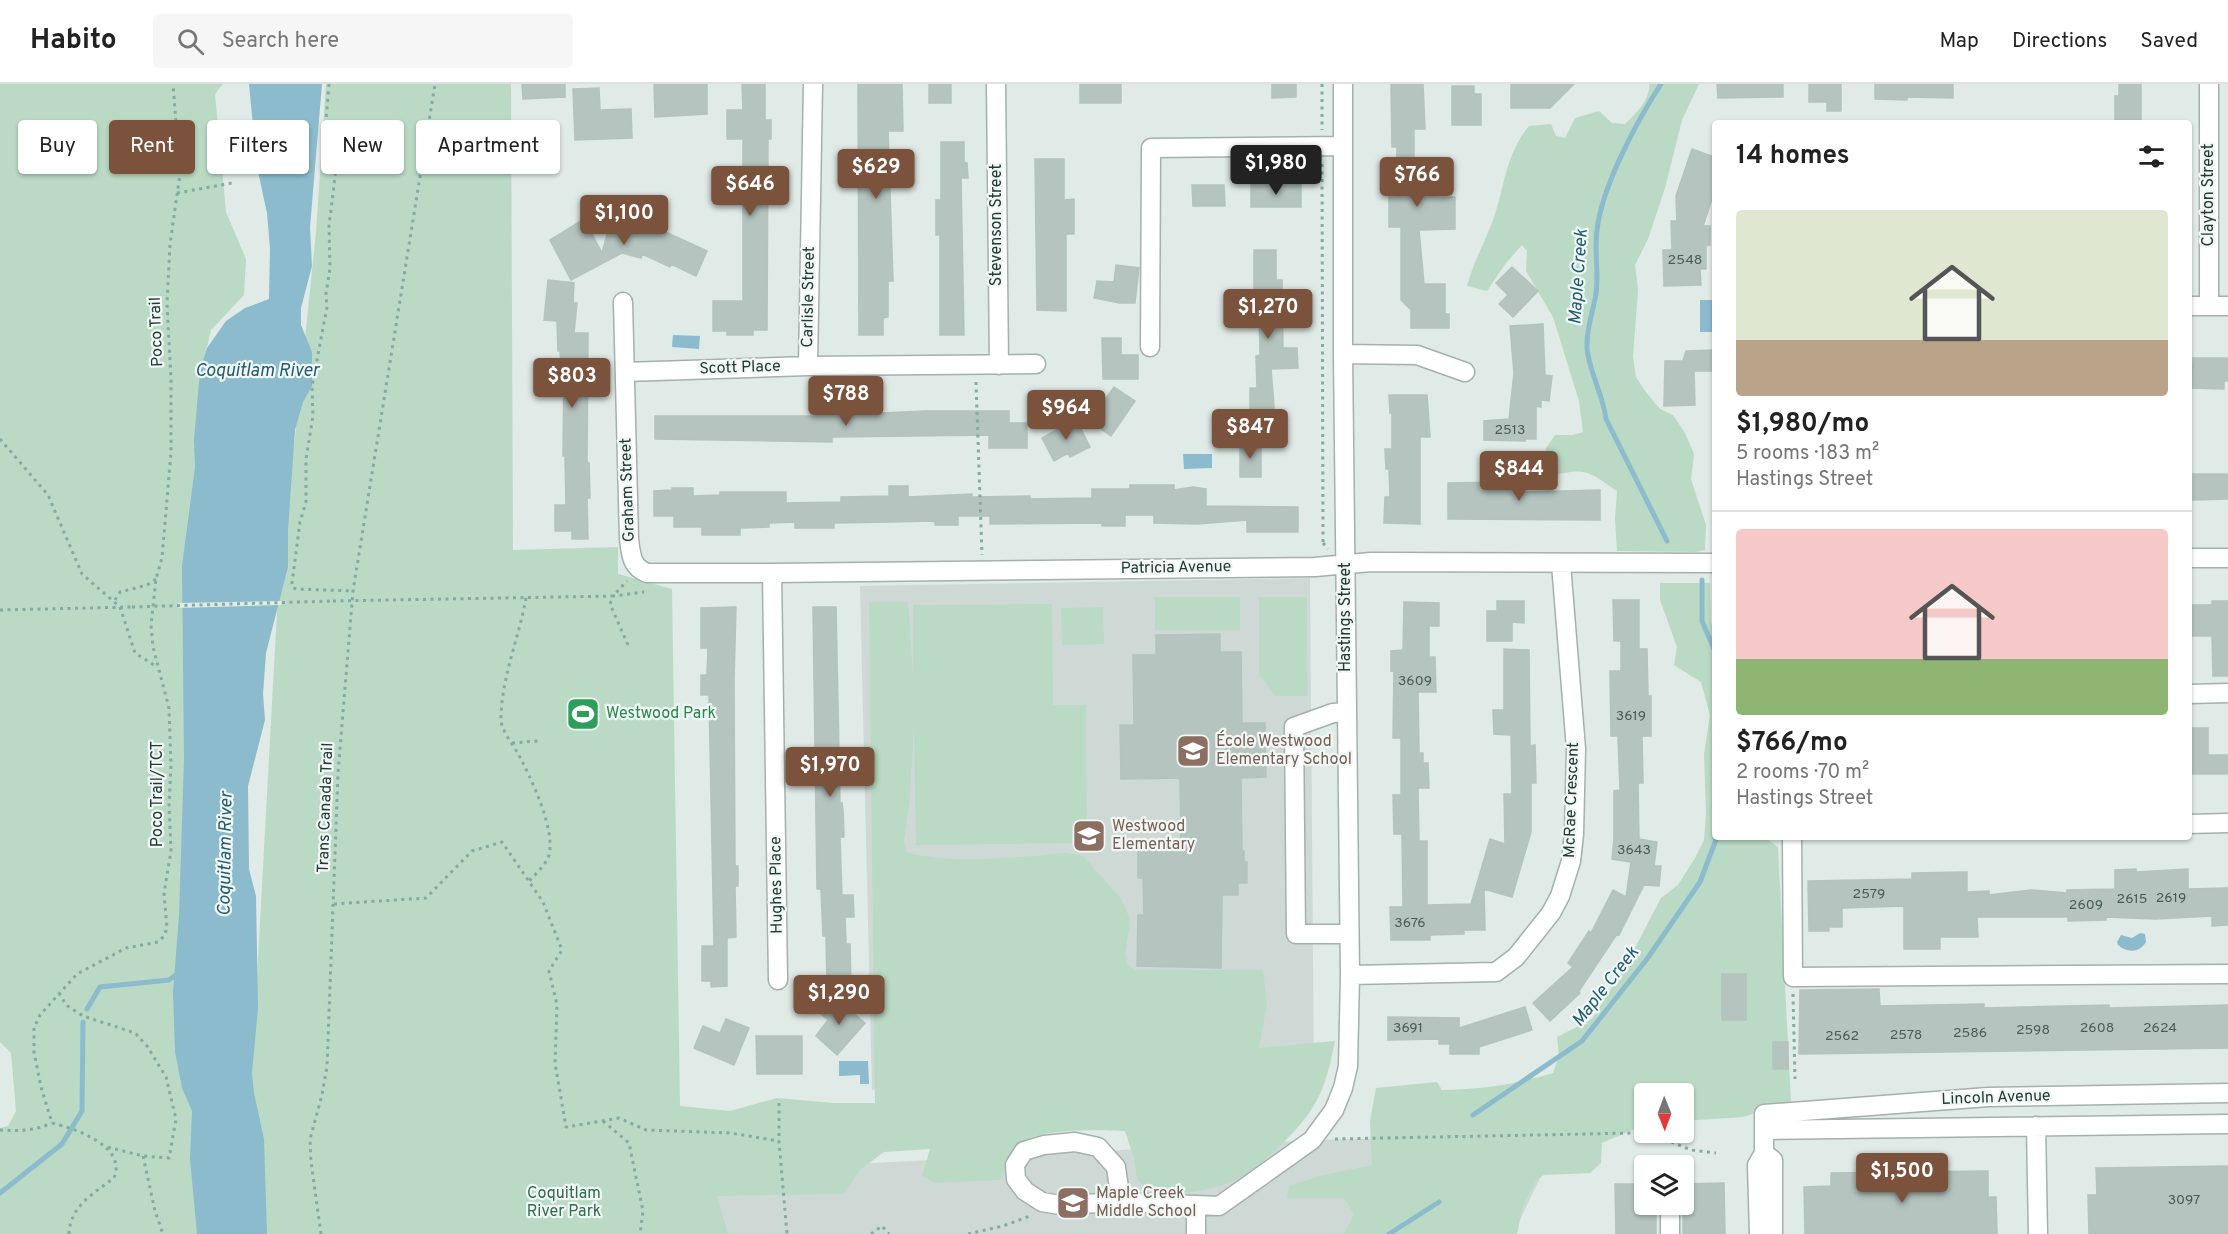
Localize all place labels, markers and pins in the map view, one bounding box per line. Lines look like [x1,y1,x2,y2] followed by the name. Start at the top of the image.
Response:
[1227,145,1325,196] pin: $1,980
[840,149,912,200] pin: $629
[1381,157,1453,208] pin: $766
[714,166,786,217] pin: $646
[575,195,673,246] pin: $1,100
[1219,289,1317,340] pin: $1,270
[536,358,608,409] pin: $803
[810,376,882,427] pin: $788
[1030,390,1102,441] pin: $964
[1214,409,1286,460] pin: $847
[1483,451,1555,502] pin: $844
[565,696,601,732] sports icon: Westwood Park
[606,704,716,724] place label: Westwood Park
[1216,730,1352,770] place label: École Westwood Elementary School
[1175,733,1211,769] school or university icon: École Westwood Elementary School
[781,747,879,798] pin: $1,970
[1112,817,1195,855] place label: Westwood Elementary
[1071,818,1107,854] school or university icon: Westwood Elementary
[790,975,888,1026] pin: $1,290
[1853,1153,1951,1204] pin: $1,500
[1096,1184,1196,1222] place label: Maple Creek Middle School
[1055,1185,1091,1221] school or university icon: Maple Creek Middle School

